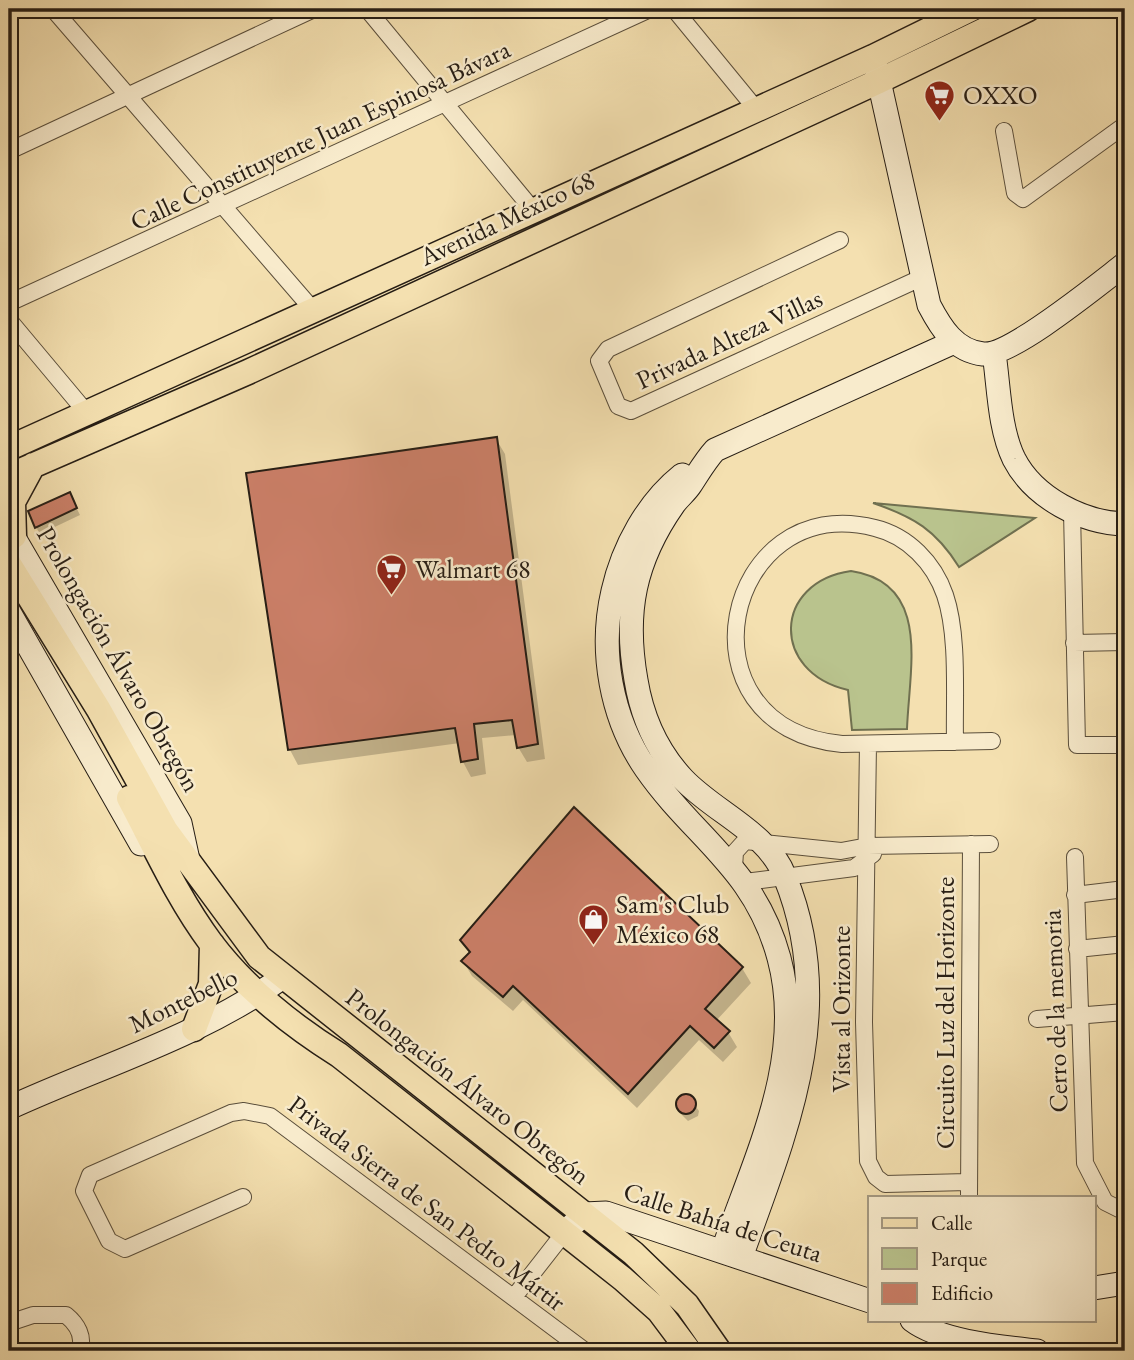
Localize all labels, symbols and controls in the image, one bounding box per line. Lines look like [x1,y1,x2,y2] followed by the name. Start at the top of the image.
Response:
[125,32,516,238] street label: Calle Constituyente Juan Espinosa Bávara
[923,78,957,122] supermarket icon: OXXO
[963,78,1038,112] place label: OXXO
[413,163,600,274] street label: Avenida México 68
[630,281,828,397] street label: Privada Alteza Villas
[29,520,209,798] street label: Prolongación Álvaro Obregón
[375,552,409,596] supermarket icon: Walmart 68
[415,552,530,586] place label: Walmart 68
[928,877,962,1149] street label: Circuito Luz del Horizonte
[616,887,729,951] place label: Sam's Club México 68
[576,902,610,946] shop icon: Sam's Club México 68
[1034,908,1076,1113] street label: Cerro de la memoria
[824,926,858,1092] street label: Vista al Orizonte
[123,959,243,1041] street label: Montebello
[339,980,597,1192] street label: Prolongación Álvaro Obregón
[281,1087,573,1319] street label: Privada Sierra de San Pedro Mártir
[619,1174,827,1270] street label: Calle Bahía de Ceuta
[868,1196,1096,1322] legend
[931,1209,973,1236] text: Calle
[931,1245,987,1272] text: Parque
[931,1279,993,1306] text: Edificio

